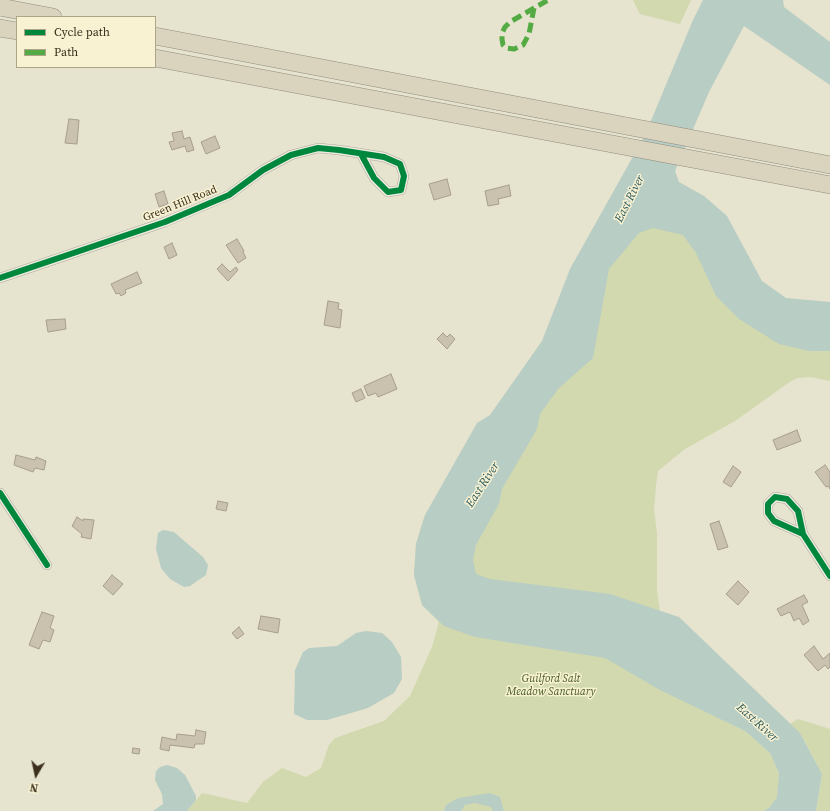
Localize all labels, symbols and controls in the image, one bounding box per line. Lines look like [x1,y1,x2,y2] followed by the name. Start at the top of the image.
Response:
[16,16,156,68] legend
[54,24,110,40] text: Cycle path
[54,44,78,60] text: Path
[612,173,648,225] water label: East River
[141,183,219,225] street label: Green Hill Road
[463,460,503,510] water label: East River
[506,672,596,698] park label: Guilford Salt Meadow Sanctuary
[733,701,781,745] water label: East River
[16,755,56,795] north arrow
[29,779,39,795] text: N

